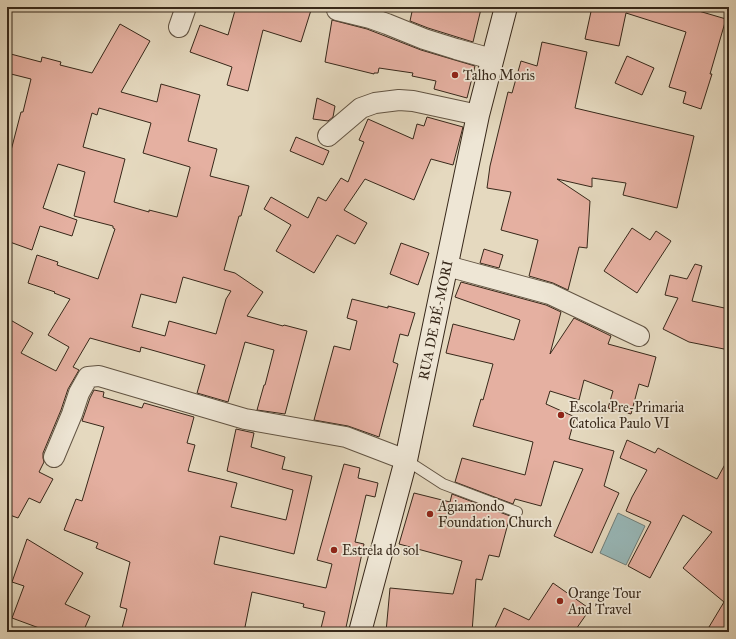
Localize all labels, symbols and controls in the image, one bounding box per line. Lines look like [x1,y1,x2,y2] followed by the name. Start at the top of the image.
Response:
[463,67,535,84] place label: Talho Moris
[450,70,460,80] marker: Talho Moris
[415,259,456,382] street label: RUA DE BÉ-MORI
[569,399,684,432] place label: Escola Pre-Primaria Catolica Paulo VI
[556,410,566,420] marker: Escola Pre-Primaria Catolica Paulo VI
[437,498,552,531] place label: Agiamondo Foundation Church
[425,509,435,519] marker: Agiamondo Foundation Church
[342,542,419,559] place label: Estrela do sol
[329,545,339,555] marker: Estrela do sol
[567,585,642,618] place label: Orange Tour And Travel
[555,596,565,606] marker: Orange Tour And Travel

